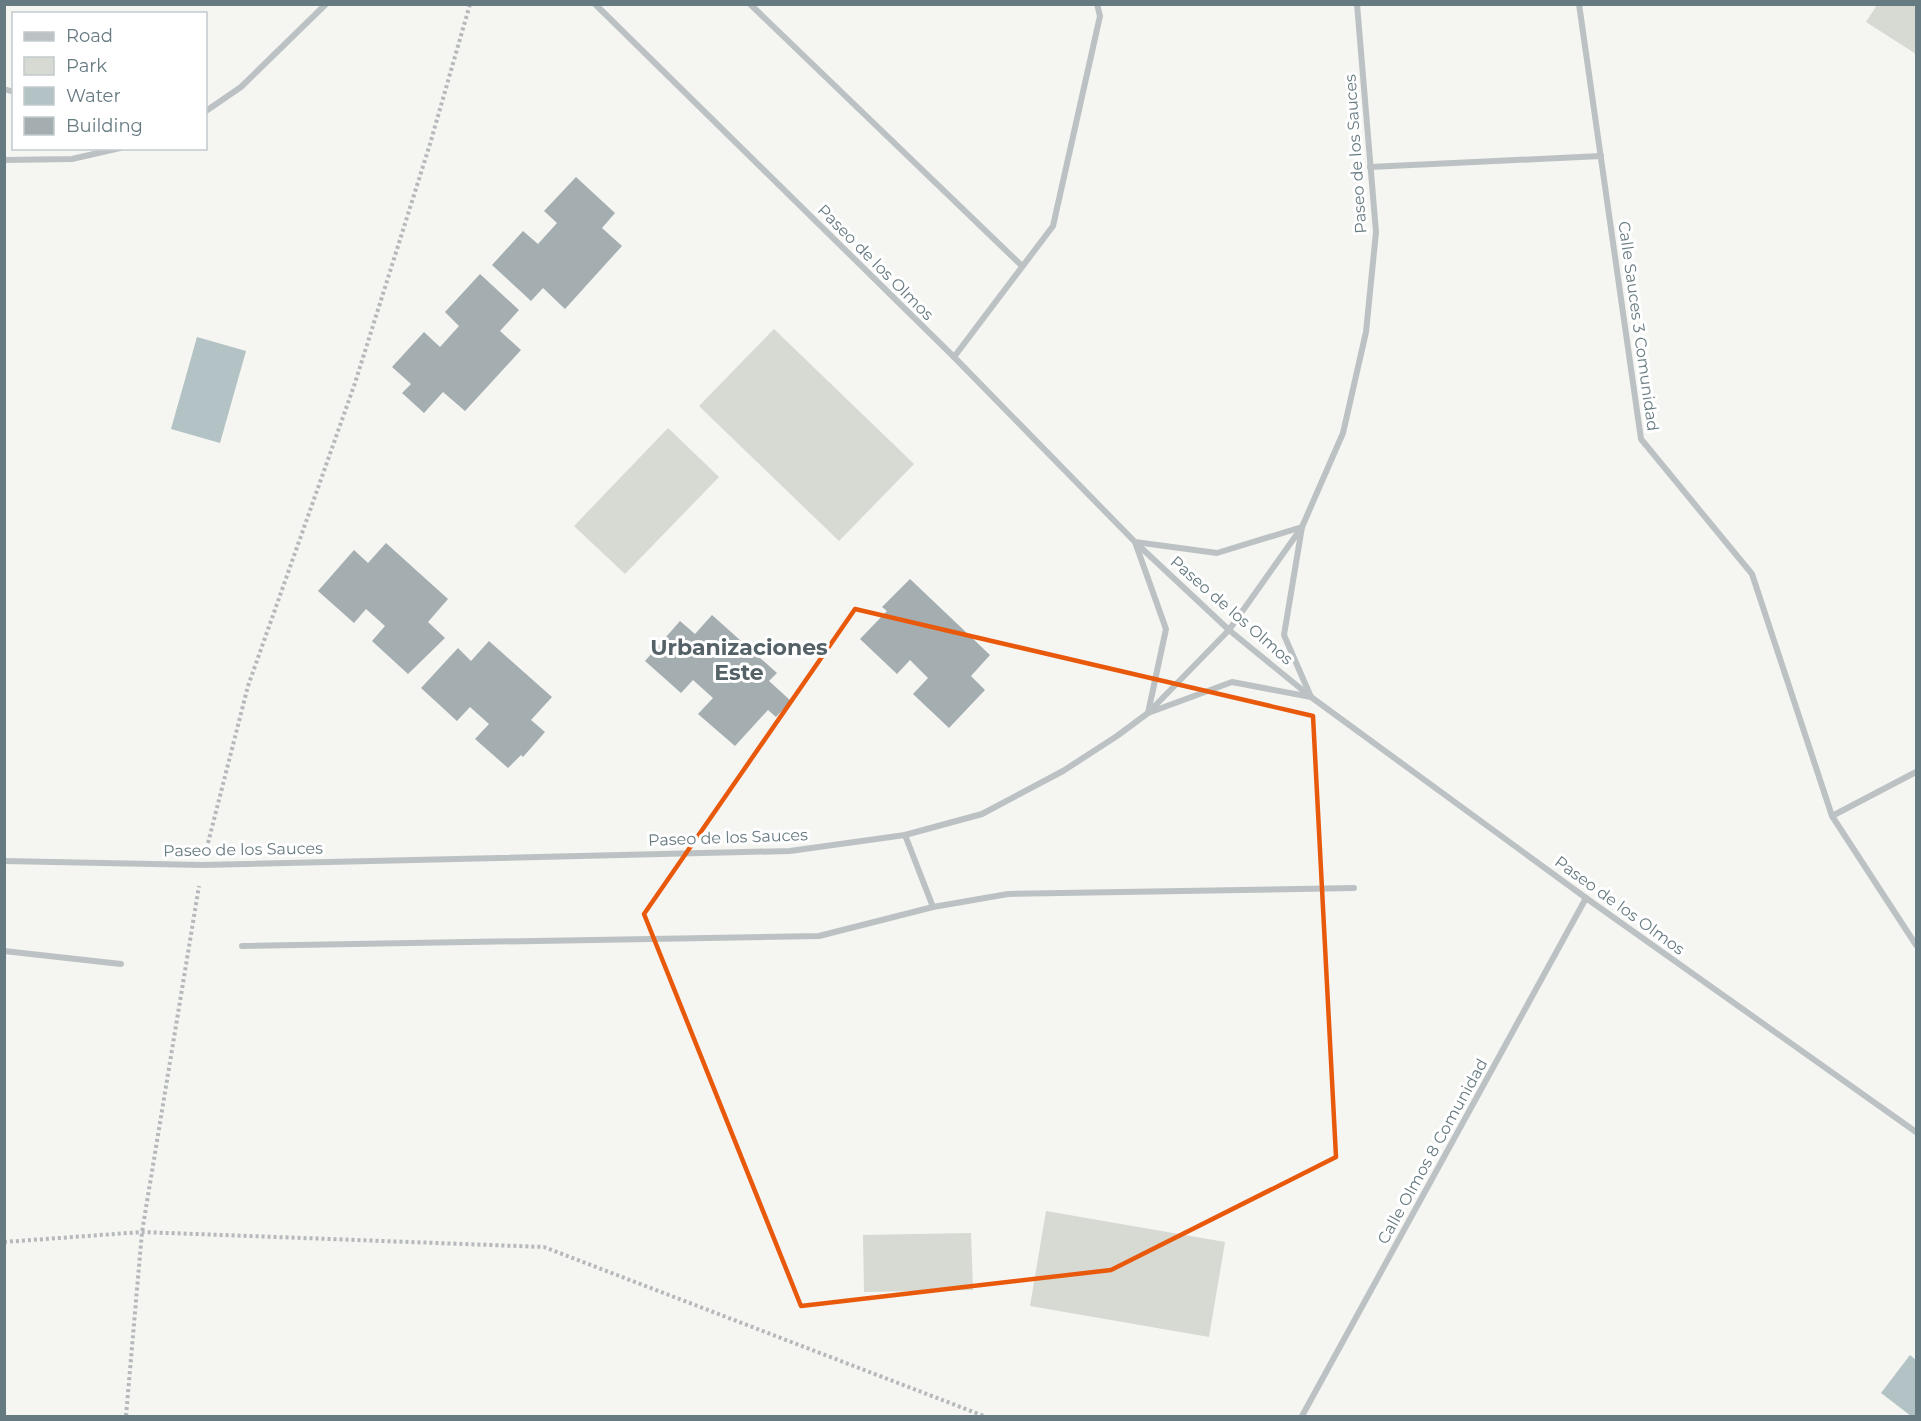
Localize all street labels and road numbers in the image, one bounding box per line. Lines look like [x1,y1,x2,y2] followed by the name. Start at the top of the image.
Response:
[1340,73,1371,234] street label: Paseo de los Sauces
[814,200,938,324] street label: Paseo de los Olmos
[1614,220,1663,432] street label: Calle Sauces 3 Comunidad
[1167,552,1297,669] street label: Paseo de los Olmos
[648,825,808,850] street label: Paseo de los Sauces
[163,839,323,860] street label: Paseo de los Sauces
[1551,852,1689,959] street label: Paseo de los Olmos
[1373,1055,1491,1247] street label: Calle Olmos 8 Comunidad

